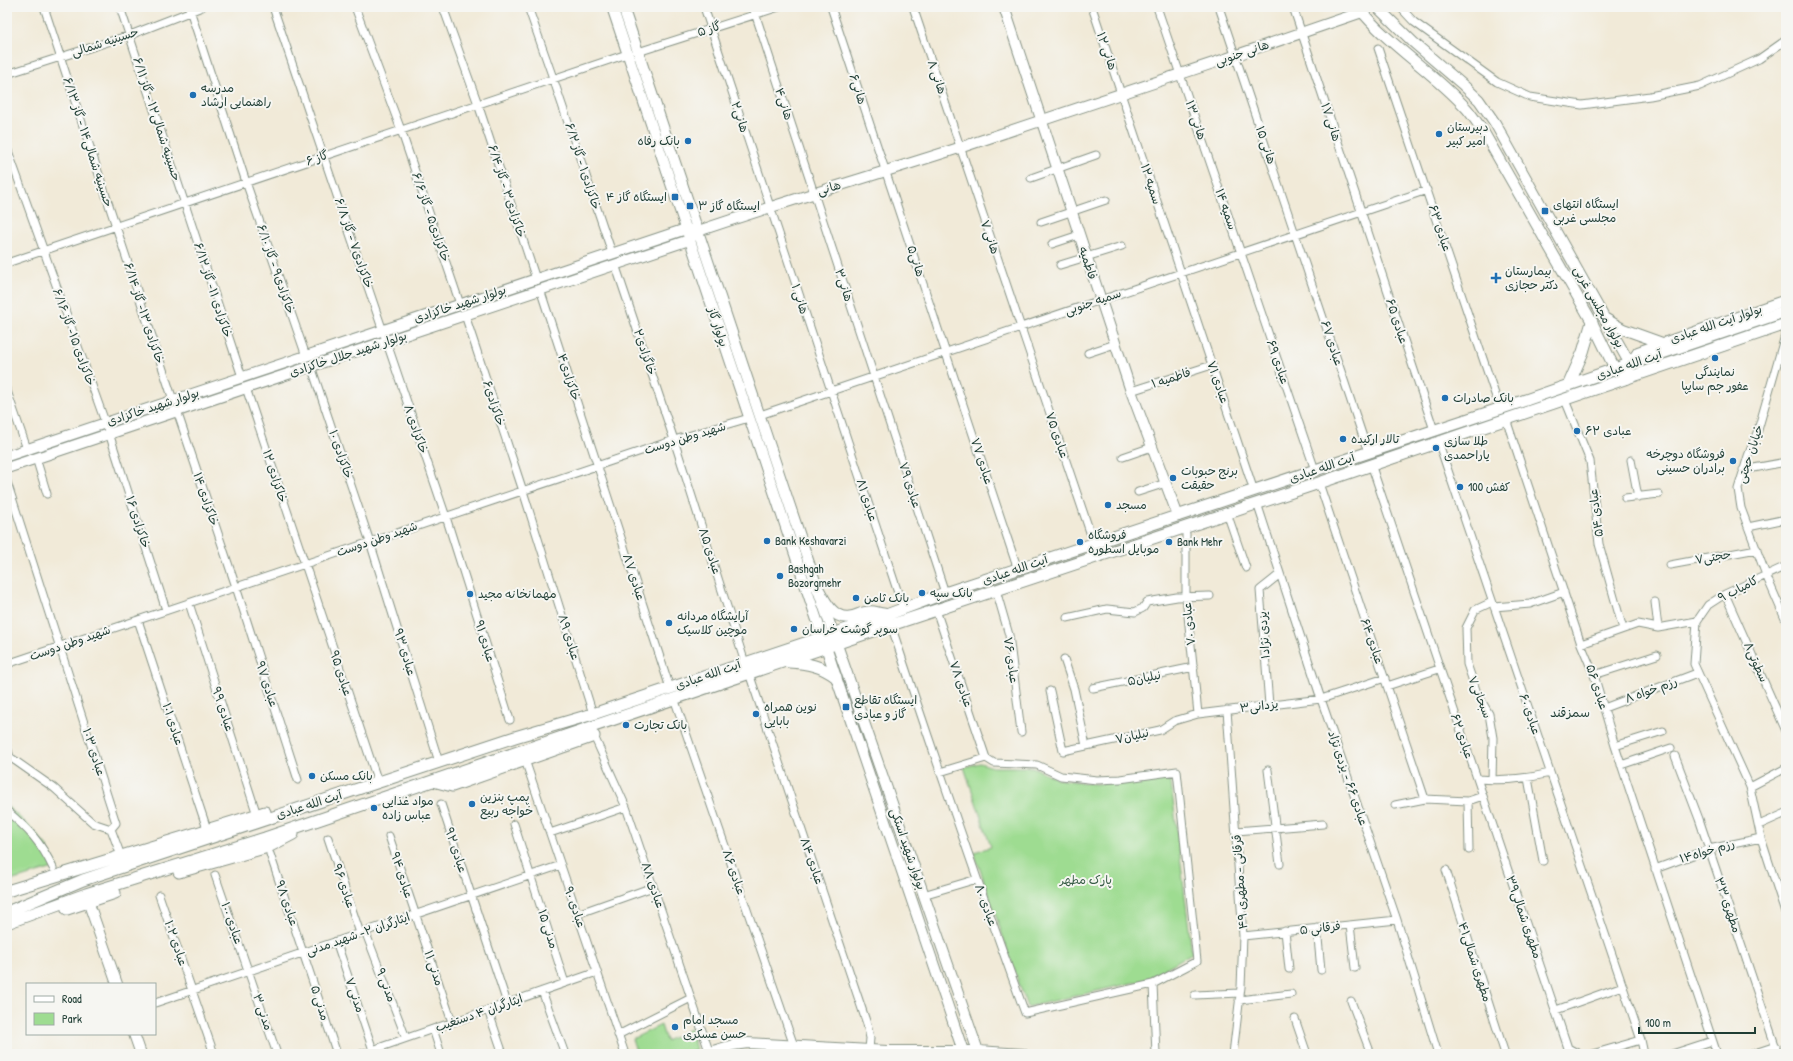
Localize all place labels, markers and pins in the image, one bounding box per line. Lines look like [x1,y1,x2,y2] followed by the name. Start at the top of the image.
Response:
[201,79,272,110] place label: مدرسه راهنمایی ارشاد
[188,90,198,100] marker: مدرسه راهنمایی ارشاد
[1446,118,1489,149] place label: دبیرستان امیر کبیر
[1434,129,1444,139] marker: دبیرستان امیر کبیر
[638,132,680,149] place label: بانک رفاه
[683,136,693,146] marker: بانک رفاه
[606,188,667,205] place label: ایستگاه گاز ۴
[670,192,680,202] marker: ایستگاه گاز ۴
[1553,195,1619,226] place label: ایستگاه انتهای مجلسی غربی
[698,197,760,214] place label: ایستگاه گاز ۳
[685,201,695,211] marker: ایستگاه گاز ۳
[1540,206,1550,216] marker: ایستگاه انتهای مجلسی غربی
[1505,262,1558,293] place label: بیمارستان دکتر حجازی
[1490,272,1502,284] marker: بیمارستان دکتر حجازی
[1710,353,1720,363] marker: نمایندگی عفور جم سایپا
[1681,363,1749,395] place label: نمایندگی عفور جم سایپا
[1453,389,1514,406] place label: بانک صادرات
[1440,393,1450,403] marker: بانک صادرات
[1585,422,1631,439] place label: عبادی ۶۲
[1572,426,1582,436] marker: عبادی ۶۲
[1351,430,1400,447] place label: تالار ارکیده
[1444,432,1490,463] place label: طلا سازی یاراحمدی
[1338,434,1348,444] marker: تالار ارکیده
[1431,443,1441,453] marker: طلا سازی یاراحمدی
[1646,445,1725,476] place label: فروشگاه دوچرخه برادران حسینی
[1728,456,1738,466] marker: فروشگاه دوچرخه برادران حسینی
[1181,462,1238,493] place label: برنج حبوبات حقیقت
[1168,473,1178,483] marker: برنج حبوبات حقیقت
[1468,478,1510,495] place label: کفش 100
[1455,482,1465,492] marker: کفش 100
[1116,496,1147,513] place label: مسجد
[1103,500,1113,510] marker: مسجد
[1088,526,1159,557] place label: فروشگاه موبایل اسطوره
[775,532,846,549] place label: Bank Keshavarzi
[1177,533,1223,550] place label: Bank Mehr
[762,536,772,546] marker: Bank Keshavarzi
[1075,537,1085,547] marker: فروشگاه موبایل اسطوره
[1164,537,1174,547] marker: Bank Mehr
[788,560,842,591] place label: Bashgah Bozorgmehr
[775,571,785,581] marker: Bashgah Bozorgmehr
[930,584,973,601] place label: بانک سپه
[478,585,557,602] place label: مهمانخانه مجید
[917,588,927,598] marker: بانک سپه
[465,589,475,599] marker: مهمانخانه مجید
[864,589,909,606] place label: بانک ثامن
[851,593,861,603] marker: بانک ثامن
[677,607,749,638] place label: آرایشگاه مردانه موچین کلاسیک
[664,618,674,628] marker: آرایشگاه مردانه موچین کلاسیک
[802,620,898,637] place label: سوپر گوشت خراسان
[789,624,799,634] marker: سوپر گوشت خراسان
[854,691,917,722] place label: ایستگاه تقاطع گاز و عبادی
[764,698,817,729] place label: نوین همراه بابایی
[841,702,851,712] marker: ایستگاه تقاطع گاز و عبادی
[751,709,761,719] marker: نوین همراه بابایی
[634,716,687,733] place label: بانک تجارت
[621,720,631,730] marker: بانک تجارت
[320,767,373,784] place label: بانک مسکن
[307,771,317,781] marker: بانک مسکن
[480,788,533,820] place label: پمپ بنزین خواجه ربیع
[382,792,434,823] place label: مواد غذایی عباس زاده
[467,799,477,809] marker: پمپ بنزین خواجه ربیع
[369,803,379,813] marker: مواد غذایی عباس زاده
[683,1011,747,1042] place label: مسجد امام حسن عسکری
[670,1022,680,1032] marker: مسجد امام حسن عسکری

